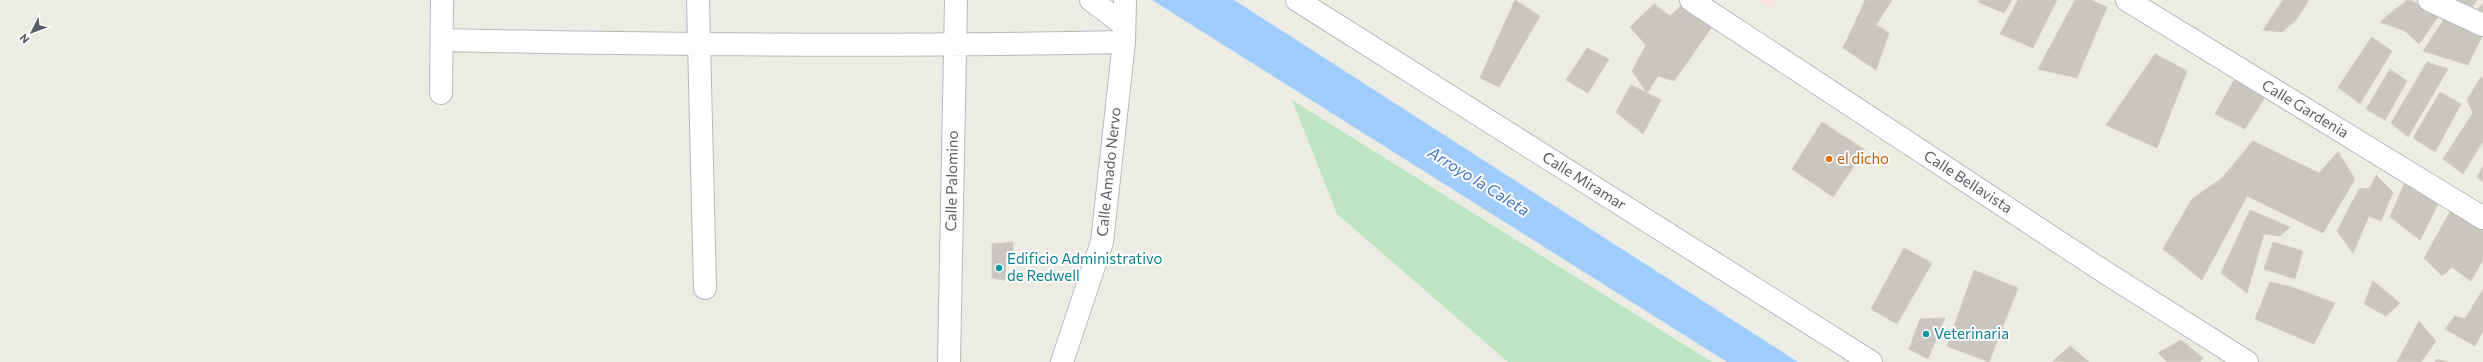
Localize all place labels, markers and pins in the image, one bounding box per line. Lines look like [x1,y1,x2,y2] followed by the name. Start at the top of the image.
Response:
[1837,149,1889,167] place label: el dicho
[1824,154,1834,164] marker: el dicho
[1007,249,1162,284] place label: Edificio Administrativo de Redwell
[994,263,1004,273] marker: Edificio Administrativo de Redwell
[1934,324,2009,342] place label: Veterinaria
[1921,329,1931,339] marker: Veterinaria

